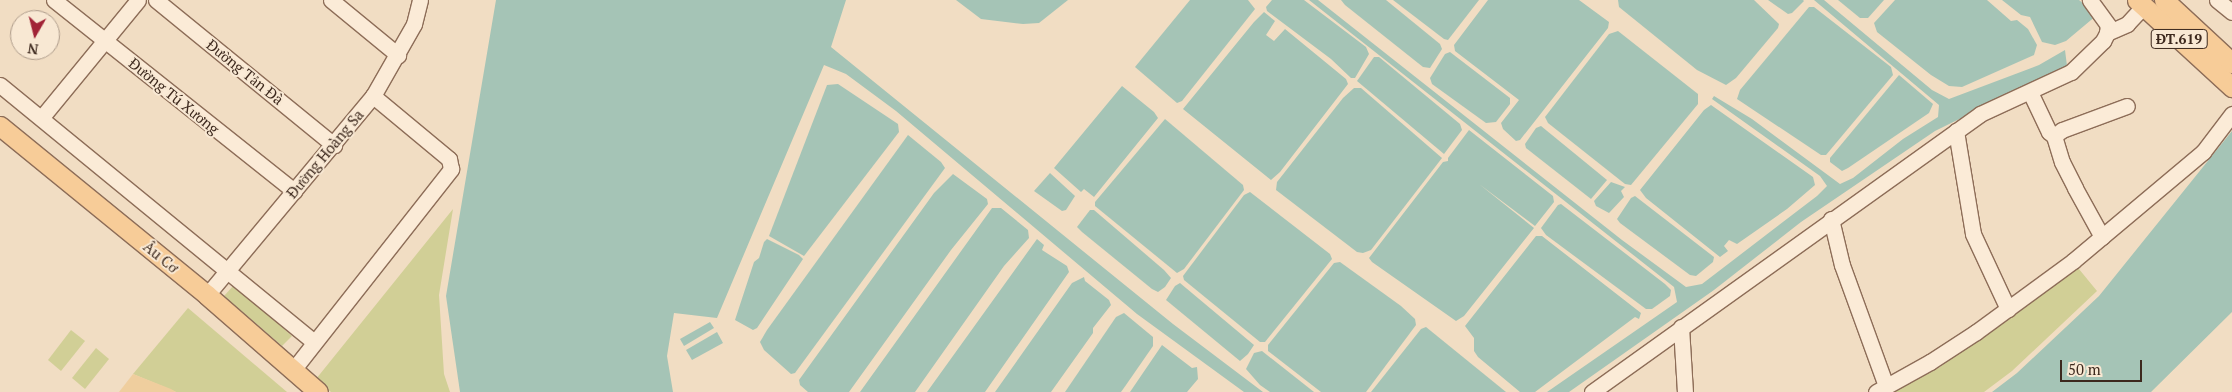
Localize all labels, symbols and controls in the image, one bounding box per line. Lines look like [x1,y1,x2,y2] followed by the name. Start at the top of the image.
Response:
[10,10,60,60] north arrow
[2150,28,2208,50] road number: ĐT.619
[203,35,287,109] street label: Đường Tản Đà
[26,39,40,60] text: N
[125,54,223,138] street label: Đường Tú Xương
[283,106,367,202] street label: Đường Hoàng Sa
[140,237,182,277] street label: Âu Cơ
[2062,350,2144,382] scale bar
[2068,359,2101,379] text: 50 m

